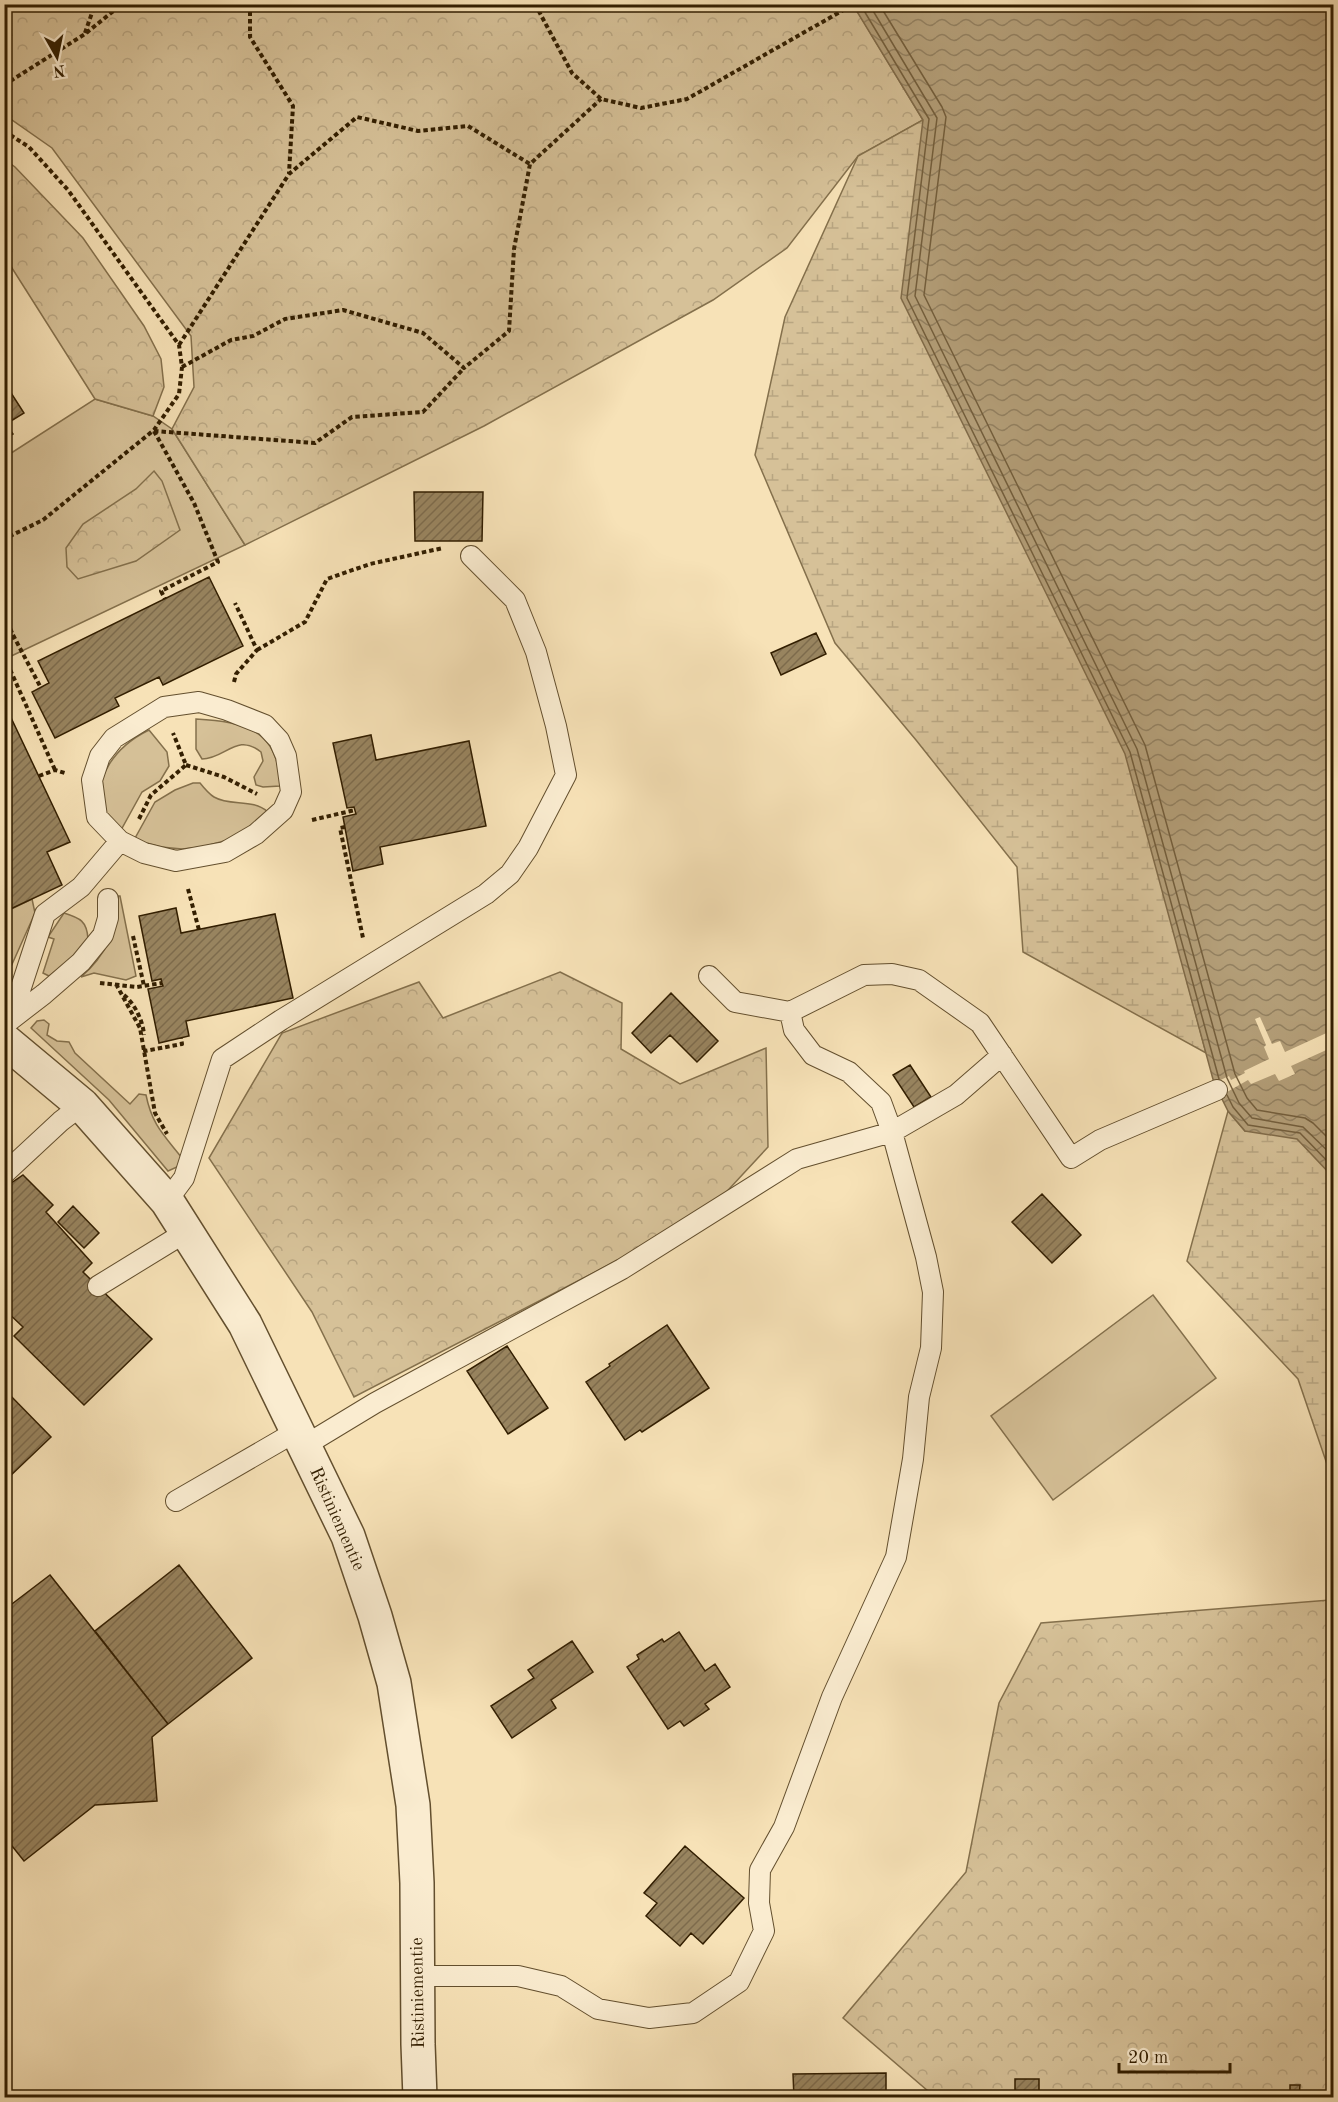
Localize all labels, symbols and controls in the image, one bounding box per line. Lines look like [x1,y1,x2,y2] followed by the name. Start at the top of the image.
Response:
[27,27,87,87] north arrow
[51,61,66,79] text: N
[306,1464,368,1574] street label: Ristiniementie
[408,1937,428,2049] street label: Ristiniementie
[1119,2036,1230,2074] scale bar
[1128,2049,1168,2067] text: 20 m

